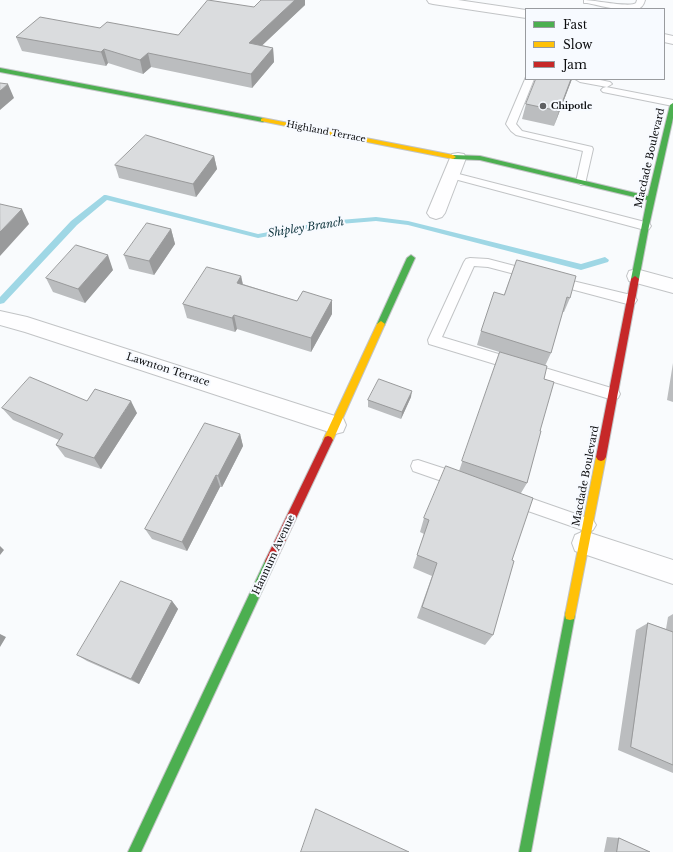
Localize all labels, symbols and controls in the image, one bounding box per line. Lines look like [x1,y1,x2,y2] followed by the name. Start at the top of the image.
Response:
[525,8,665,80] legend
[563,17,587,32] text: Fast
[563,37,592,52] text: Slow
[563,57,587,72] text: Jam
[538,101,548,111] marker: Chipotle
[551,101,592,111] place label: Chipotle
[633,107,667,209] street label: Macdade Boulevard
[285,119,367,145] street label: Highland Terrace
[267,215,345,241] water label: Shipley Branch
[125,351,211,389] street label: Lawnton Terrace
[570,425,602,527] street label: Macdade Boulevard
[250,513,298,597] street label: Hannum Avenue

